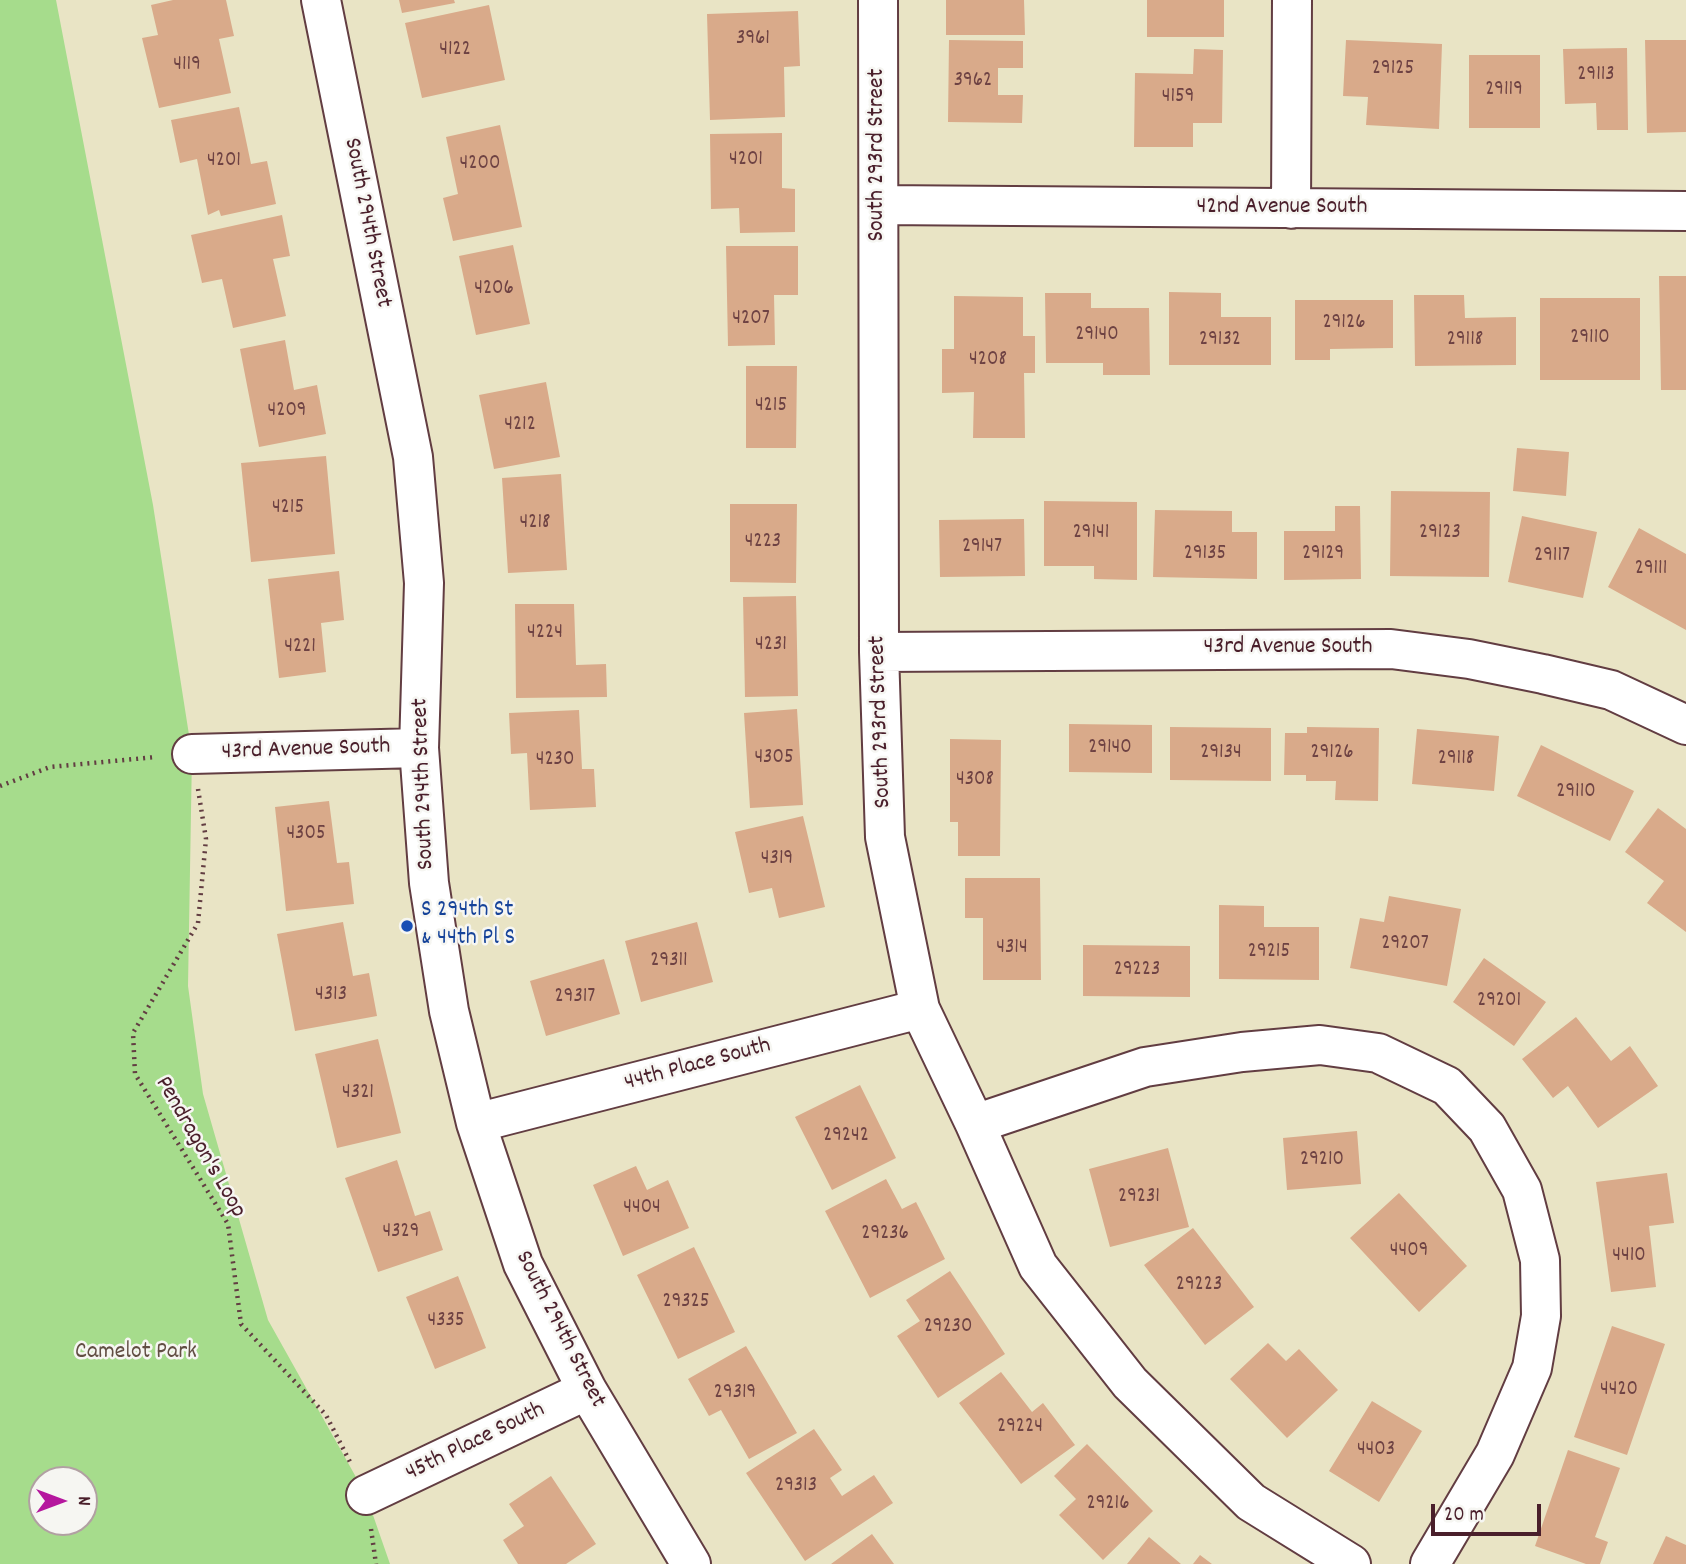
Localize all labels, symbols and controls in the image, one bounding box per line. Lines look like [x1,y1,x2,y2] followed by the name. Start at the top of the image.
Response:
[736,27,770,53] house number: 3961
[439,38,471,64] house number: 4122
[173,53,201,79] house number: 4119
[1372,57,1414,83] house number: 29125
[1577,63,1615,89] house number: 29113
[865,68,893,242] street label: South 293rd Street
[954,69,992,95] house number: 3962
[1485,78,1523,104] house number: 29119
[1162,85,1194,111] house number: 4159
[335,136,397,310] street label: South 294th Street
[729,148,763,174] house number: 4201
[207,149,241,175] house number: 4201
[460,152,500,178] house number: 4200
[1197,195,1367,223] street label: 42nd Avenue South
[474,277,514,303] house number: 4206
[732,307,770,333] house number: 4207
[1323,311,1365,337] house number: 29126
[1075,323,1119,349] house number: 29140
[1570,326,1610,352] house number: 29110
[1199,328,1241,354] house number: 29132
[1447,328,1483,354] house number: 29118
[969,348,1007,374] house number: 4208
[755,394,787,420] house number: 4215
[268,399,306,425] house number: 4209
[504,413,536,439] house number: 4212
[272,496,304,522] house number: 4215
[520,511,550,537] house number: 4218
[1073,521,1109,547] house number: 29141
[1419,521,1461,547] house number: 29123
[745,530,781,556] house number: 4223
[962,535,1002,561] house number: 29147
[1184,542,1226,568] house number: 29135
[1302,542,1344,568] house number: 29129
[1534,544,1570,570] house number: 29117
[1635,557,1667,583] house number: 29111
[527,621,563,647] house number: 4224
[755,633,787,659] house number: 4231
[284,635,316,661] house number: 4221
[865,635,899,809] street label: South 293rd Street
[1204,635,1372,663] street label: 43rd Avenue South
[408,698,442,870] street label: South 294th Street
[221,734,391,768] street label: 43rd Avenue South
[1088,736,1132,762] house number: 29140
[1200,741,1242,767] house number: 29134
[1311,741,1353,767] house number: 29126
[754,746,794,772] house number: 4305
[1438,747,1474,773] house number: 29118
[536,748,574,774] house number: 4230
[956,768,994,794] house number: 4308
[1556,780,1596,806] house number: 29110
[286,822,326,848] house number: 4305
[761,847,793,873] house number: 4319
[421,898,515,954] place label: S 294th St & 44th Pl S
[399,918,415,934] marker: S 294th St & 44th Pl S
[1381,932,1429,958] house number: 29207
[996,936,1028,962] house number: 4314
[1248,940,1290,966] house number: 29215
[650,949,688,975] house number: 29311
[1114,958,1160,984] house number: 29223
[315,983,347,1009] house number: 4313
[555,985,595,1011] house number: 29317
[1477,989,1521,1015] house number: 29201
[622,1033,774,1099] street label: 44th Place South
[147,1072,251,1224] street label: Pendragon's Loop
[342,1081,374,1107] house number: 4321
[823,1124,869,1150] house number: 29242
[1300,1148,1344,1174] house number: 29210
[1118,1185,1160,1211] house number: 29231
[623,1196,661,1222] house number: 4404
[383,1220,419,1246] house number: 4329
[861,1222,909,1248] house number: 29236
[1390,1239,1428,1265] house number: 4409
[1612,1244,1646,1270] house number: 4410
[507,1247,611,1413] street label: South 294th Street
[1176,1273,1222,1299] house number: 29223
[662,1290,710,1316] house number: 29325
[427,1309,465,1335] house number: 4335
[924,1315,972,1341] house number: 29230
[75,1340,197,1368] park label: Camelot Park
[1600,1378,1638,1404] house number: 4420
[714,1381,756,1407] house number: 29319
[402,1397,550,1489] street label: 45th Place South
[997,1415,1043,1441] house number: 29224
[1357,1438,1395,1464] house number: 4403
[28,1466,98,1536] north arrow
[775,1474,817,1500] house number: 29313
[1434,1490,1544,1534] scale bar
[1087,1492,1129,1518] house number: 29216
[69,1496,96,1506] text: N
[1444,1501,1484,1531] text: 20 m

